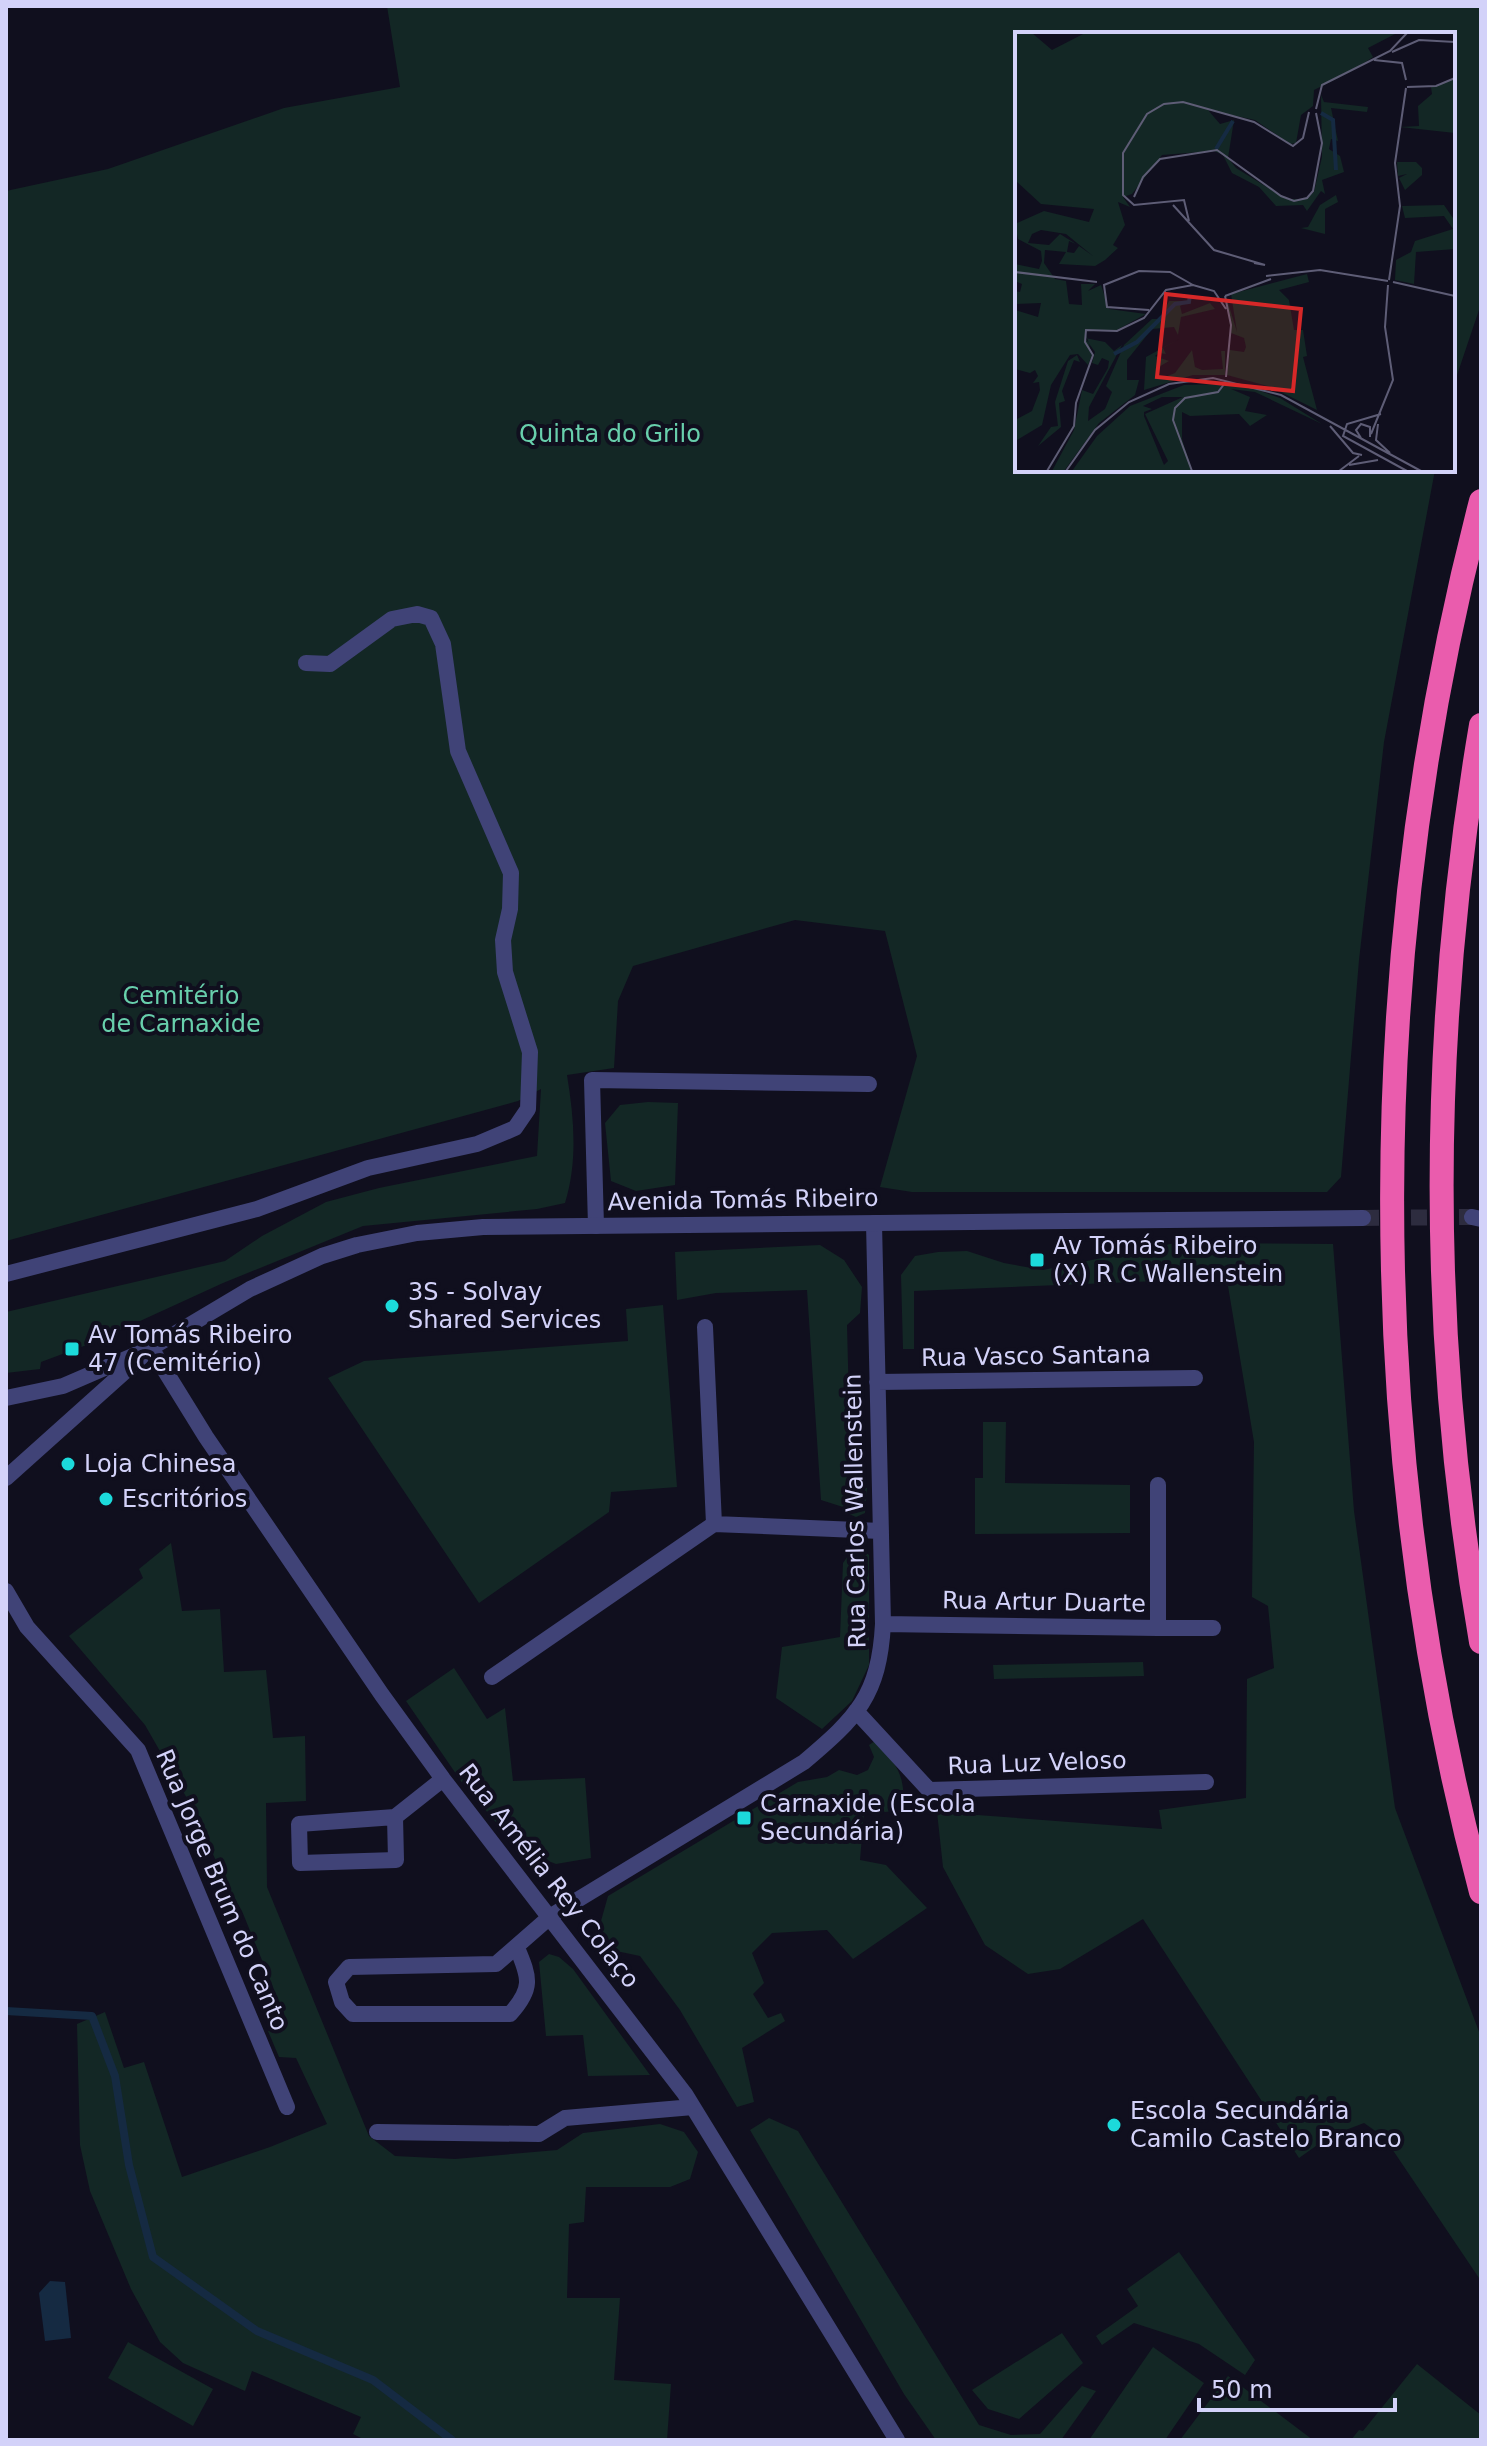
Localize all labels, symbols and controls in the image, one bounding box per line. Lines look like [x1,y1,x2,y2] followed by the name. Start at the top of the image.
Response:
[1015,32,1455,472] inset map
[519,420,701,448] park label: Quinta do Grilo
[101,982,261,1038] park label: Cemitério de Carnaxide
[607,1184,879,1216] street label: Avenida Tomás Ribeiro
[1053,1232,1283,1288] place label: Av Tomás Ribeiro (X) R C Wallenstein
[1028,1251,1046,1269] marker: Av Tomás Ribeiro (X) R C Wallenstein
[408,1278,601,1334] place label: 3S - Solvay Shared Services
[383,1297,401,1315] marker: 3S - Solvay Shared Services
[88,1321,292,1377] place label: Av Tomás Ribeiro 47 (Cemitério)
[63,1340,81,1358] marker: Av Tomás Ribeiro 47 (Cemitério)
[921,1340,1151,1372] street label: Rua Vasco Santana
[839,1373,871,1649] street label: Rua Carlos Wallenstein
[84,1450,236,1478] place label: Loja Chinesa
[59,1455,77,1473] marker: Loja Chinesa
[122,1485,247,1513] place label: Escritórios
[97,1490,115,1508] marker: Escritórios
[942,1586,1146,1618] street label: Rua Artur Duarte
[150,1745,294,2035] street label: Rua Jorge Brum do Canto
[947,1746,1127,1780] street label: Rua Luz Veloso
[453,1759,645,1993] street label: Rua Amélia Rey Colaço
[760,1790,976,1846] place label: Carnaxide (Escola Secundária)
[735,1809,753,1827] marker: Carnaxide (Escola Secundária)
[1130,2097,1402,2153] place label: Escola Secundária Camilo Castelo Branco
[1105,2116,1123,2134] marker: Escola Secundária Camilo Castelo Branco
[1199,2362,1395,2412] scale bar
[1211,2376,1273,2404] text: 50 m

